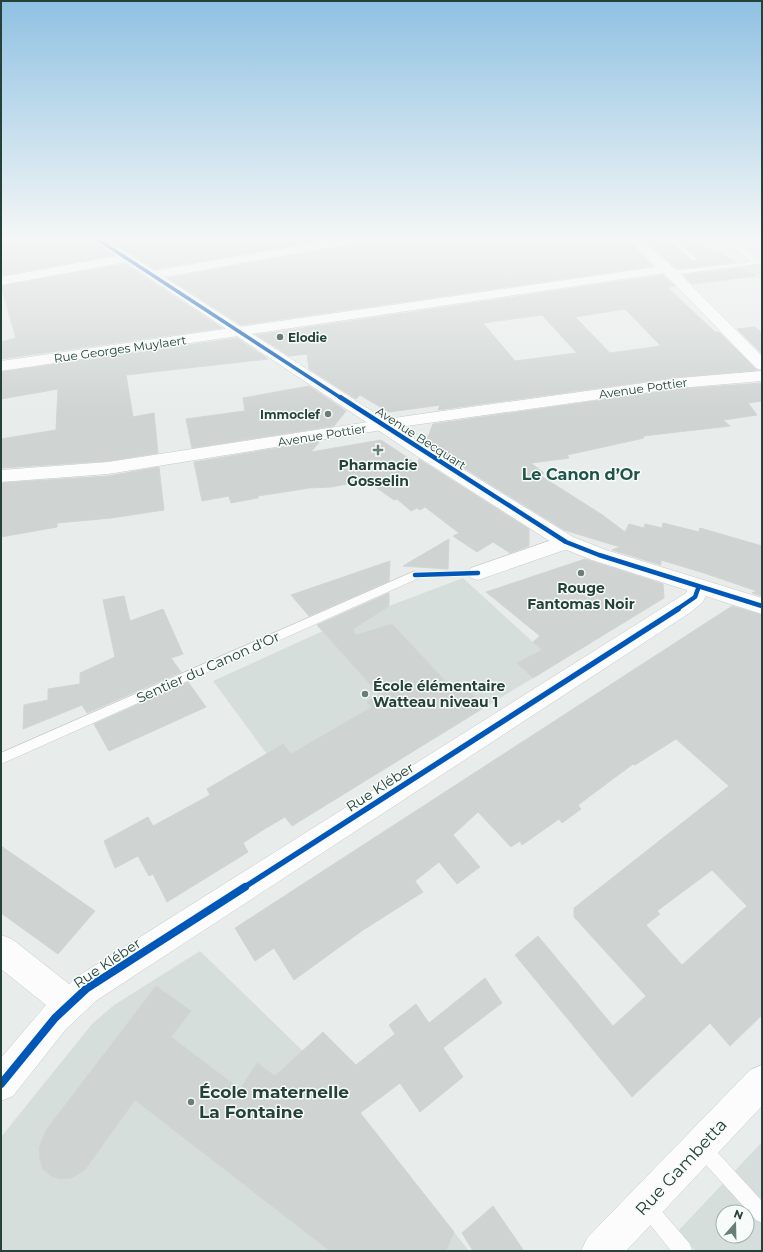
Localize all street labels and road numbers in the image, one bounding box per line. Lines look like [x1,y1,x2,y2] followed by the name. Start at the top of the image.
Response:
[53,332,187,366] street label: Rue Georges Muylaert
[598,374,688,402] street label: Avenue Pottier
[373,403,469,473] street label: Avenue Becquart
[277,421,367,449] street label: Avenue Pottier
[133,627,283,707] street label: Sentier du Canon d'Or
[343,758,418,816] street label: Rue Kléber
[70,934,144,992] street label: Rue Kléber
[631,1115,731,1219] street label: Rue Gambetta

